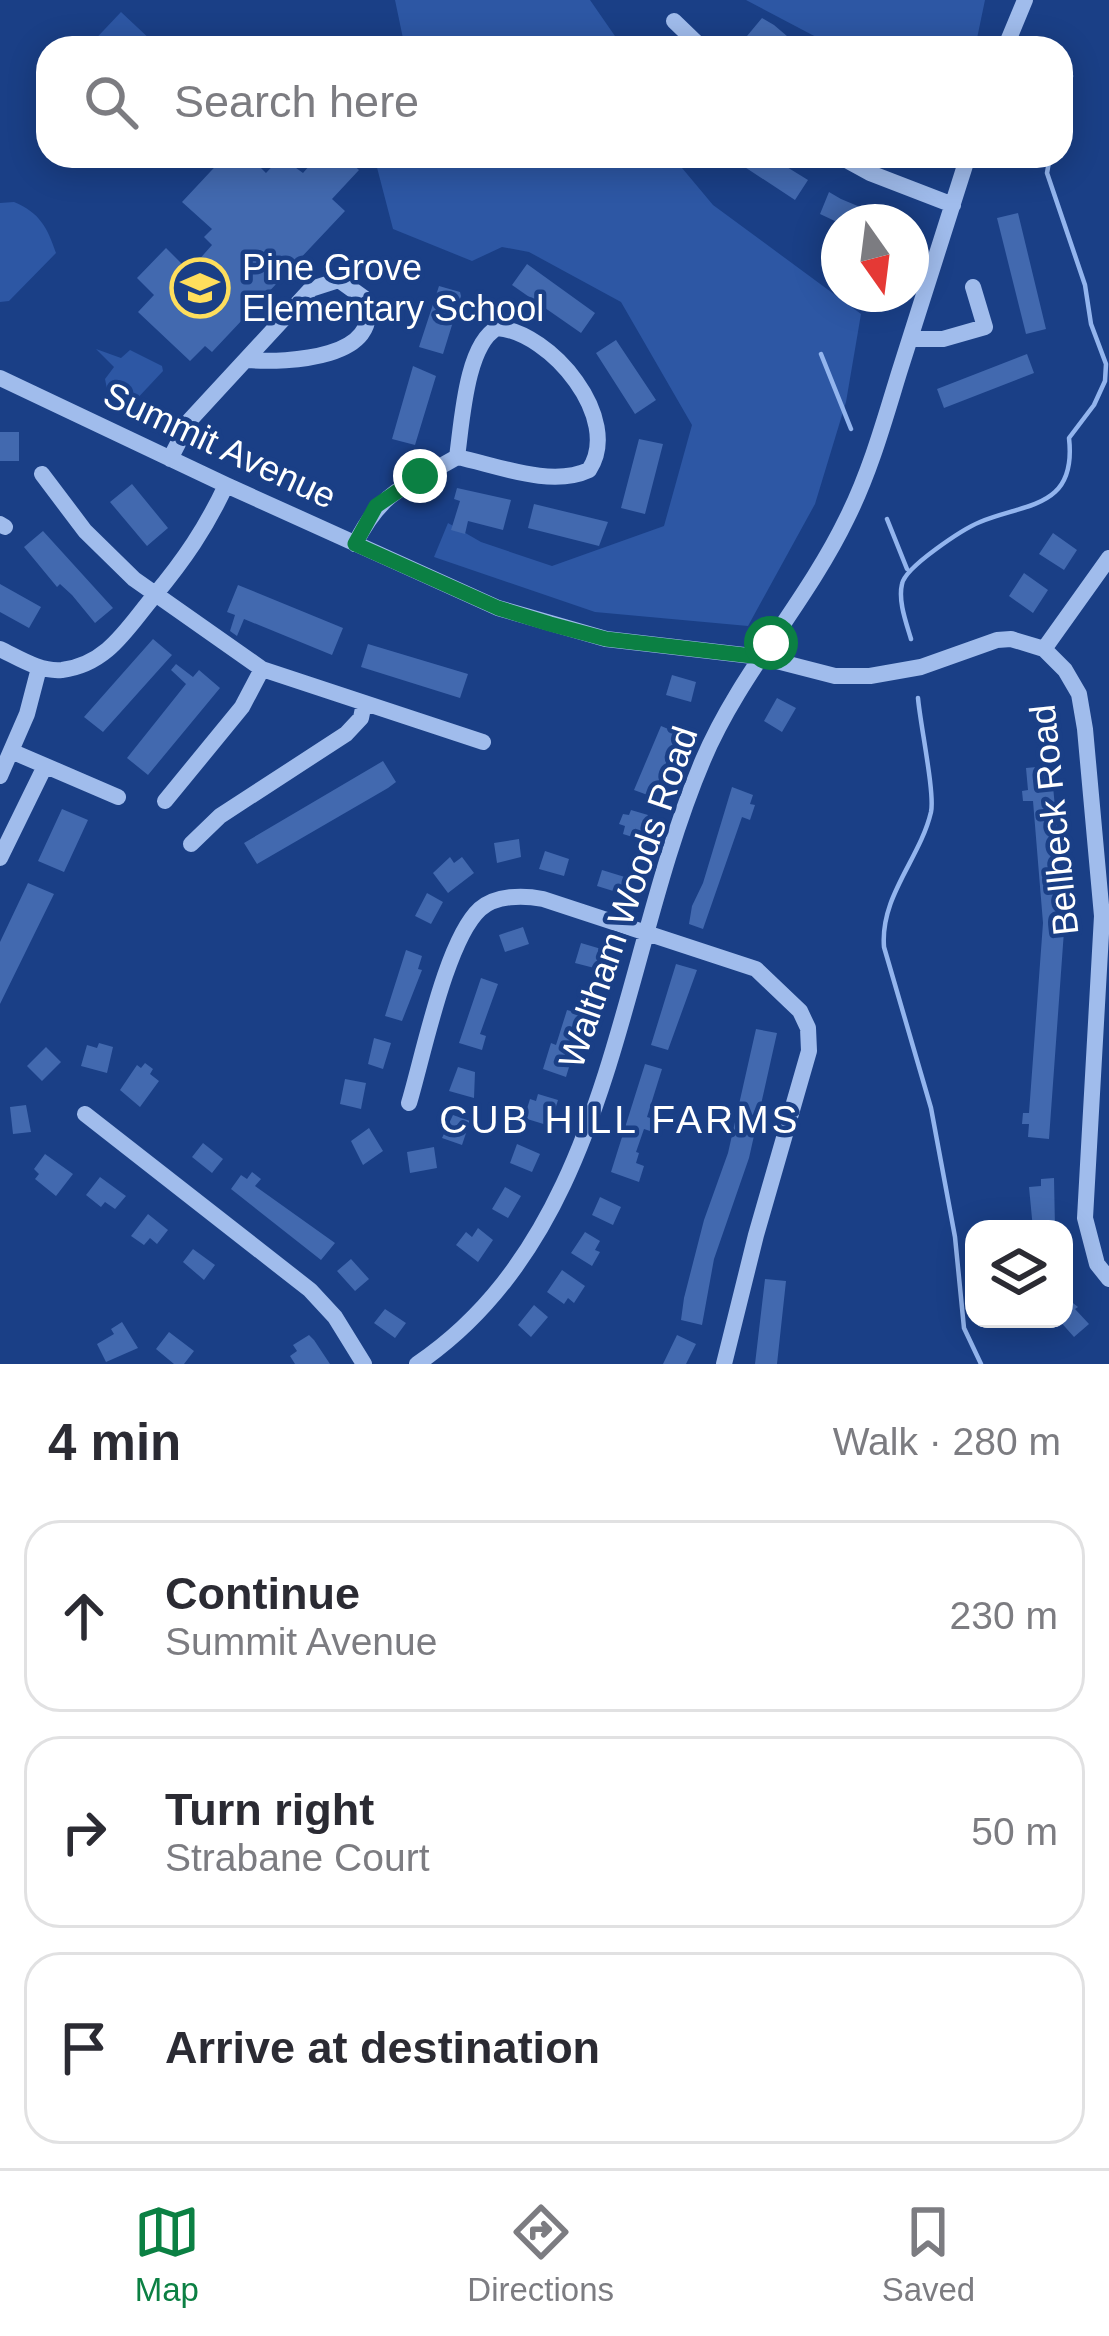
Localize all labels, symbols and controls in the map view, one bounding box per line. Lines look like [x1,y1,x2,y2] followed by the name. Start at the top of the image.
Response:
[36,36,1073,168] search box
[78,69,144,135] icon: search
[174,76,419,127] text: Search here
[821,204,929,312] north arrow
[242,247,544,329] place label: Pine Grove Elementary School
[169,257,231,319] school or university icon: Pine Grove Elementary School
[97,373,343,517] street label: Summit Avenue
[393,449,447,503] route end
[744,616,798,670] route start
[1021,702,1087,938] street label: Bellbeck Road
[550,721,706,1073] street label: Waltham Woods Road
[439,1098,801,1141] district label: CUB HILL FARMS
[965,1220,1073,1328] map controls
[965,1220,1073,1328] button: layers
[48,1414,181,1471] text: 4 min
[833,1420,1061,1463] text: Walk · 280 m
[165,1568,360,1619] text: Continue
[51,1583,117,1649] icon: ahead
[950,1594,1058,1637] text: 230 m
[165,1620,437,1663] text: Summit Avenue
[165,1784,374,1835] text: Turn right
[51,1799,117,1865] icon: right
[971,1810,1058,1853] text: 50 m
[165,1836,430,1879] text: Strabane Court
[51,2015,117,2081] icon: arrive
[165,2022,600,2073] text: Arrive at destination
[134,2199,200,2309] tab: Map
[467,2199,614,2309] tab: Directions
[882,2199,975,2309] tab: Saved

